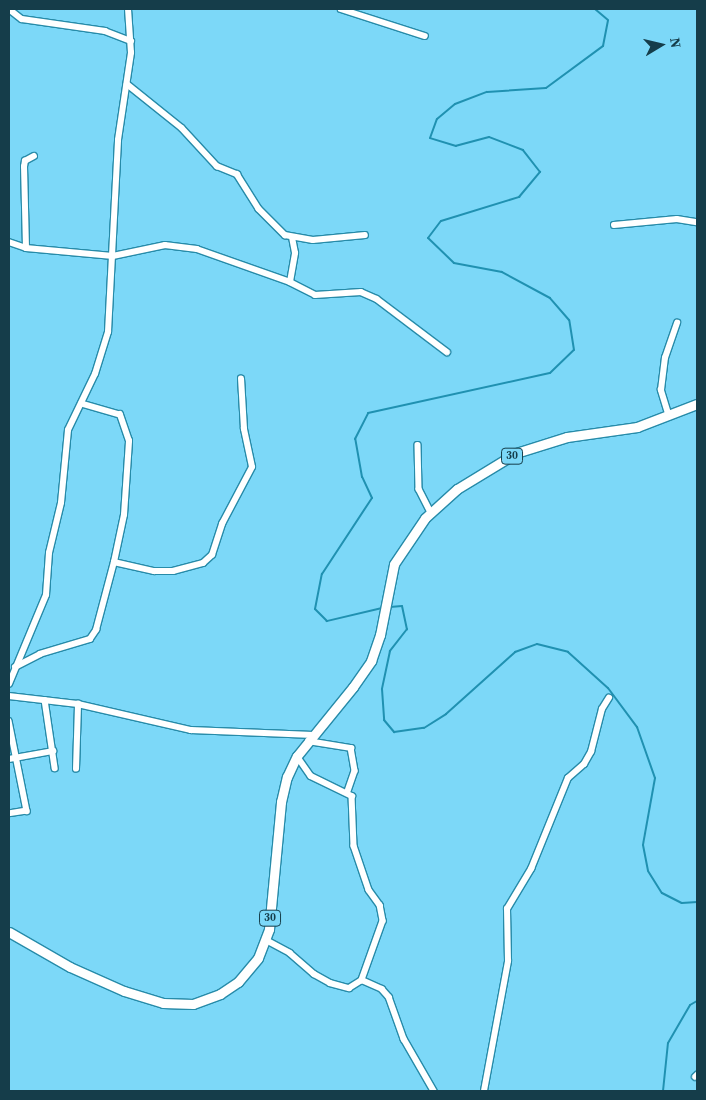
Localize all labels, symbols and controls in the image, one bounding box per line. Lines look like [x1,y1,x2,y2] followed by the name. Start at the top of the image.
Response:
[636,20,686,70] north arrow
[665,36,686,49] text: N
[501,448,523,464] road number: 30
[259,910,281,926] road number: 30

